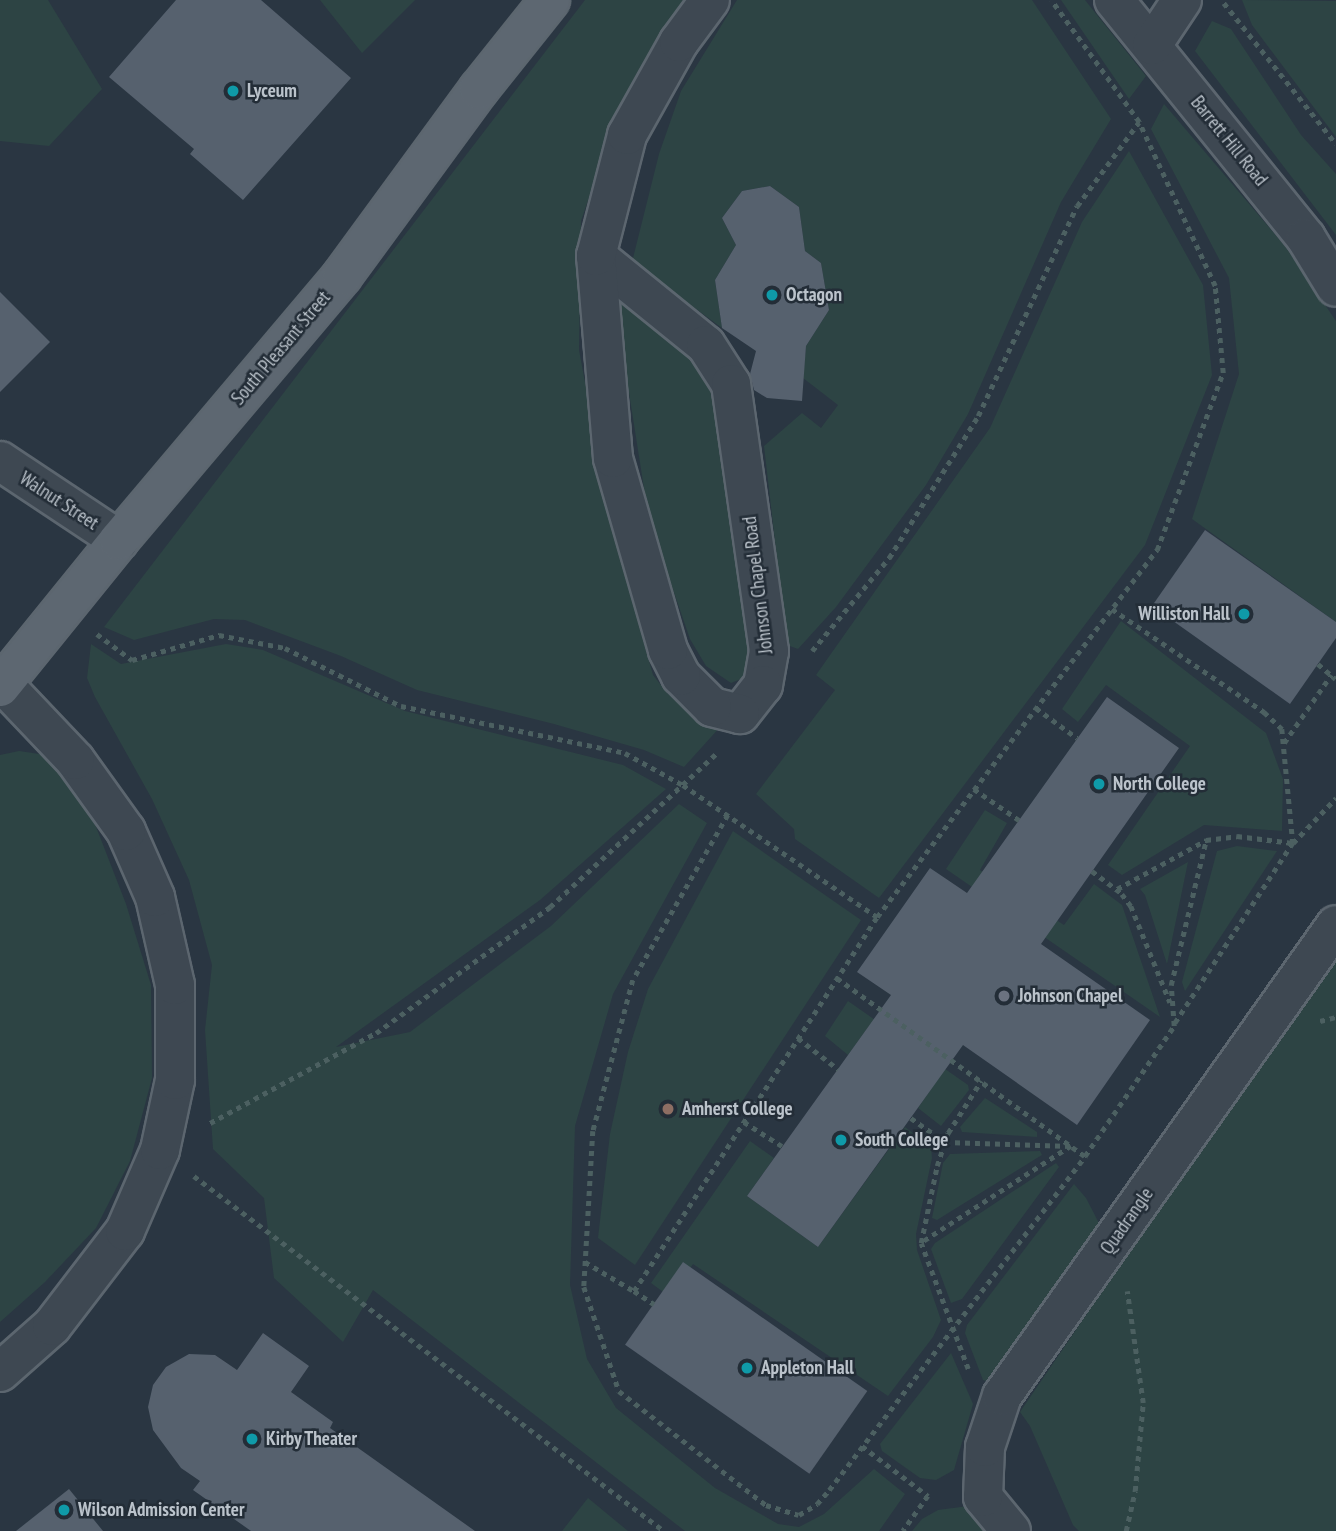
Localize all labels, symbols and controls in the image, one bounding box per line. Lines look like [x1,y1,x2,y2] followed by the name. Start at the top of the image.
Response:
[247,80,297,102] place label: Lyceum
[225,83,241,99] marker: Lyceum
[1186,92,1272,190] street label: Barrett Hill Road
[786,284,842,306] place label: Octagon
[227,286,335,410] street label: South Pleasant Street
[764,287,780,303] marker: Octagon
[15,467,103,535] street label: Walnut Street
[738,515,778,655] street label: Johnson Chapel Road
[1138,603,1230,625] place label: Williston Hall
[1236,606,1252,622] marker: Williston Hall
[1113,773,1206,795] place label: North College
[1091,776,1107,792] marker: North College
[1018,985,1123,1007] place label: Johnson Chapel
[996,988,1012,1004] marker: Johnson Chapel
[682,1098,793,1120] place label: Amherst College
[660,1101,676,1117] marker: Amherst College
[855,1129,949,1151] place label: South College
[833,1132,849,1148] marker: South College
[1096,1183,1158,1259] street label: Quadrangle
[761,1357,854,1379] place label: Appleton Hall
[739,1360,755,1376] marker: Appleton Hall
[266,1428,358,1450] place label: Kirby Theater
[244,1431,260,1447] marker: Kirby Theater
[78,1499,245,1521] place label: Wilson Admission Center
[56,1502,72,1518] marker: Wilson Admission Center

